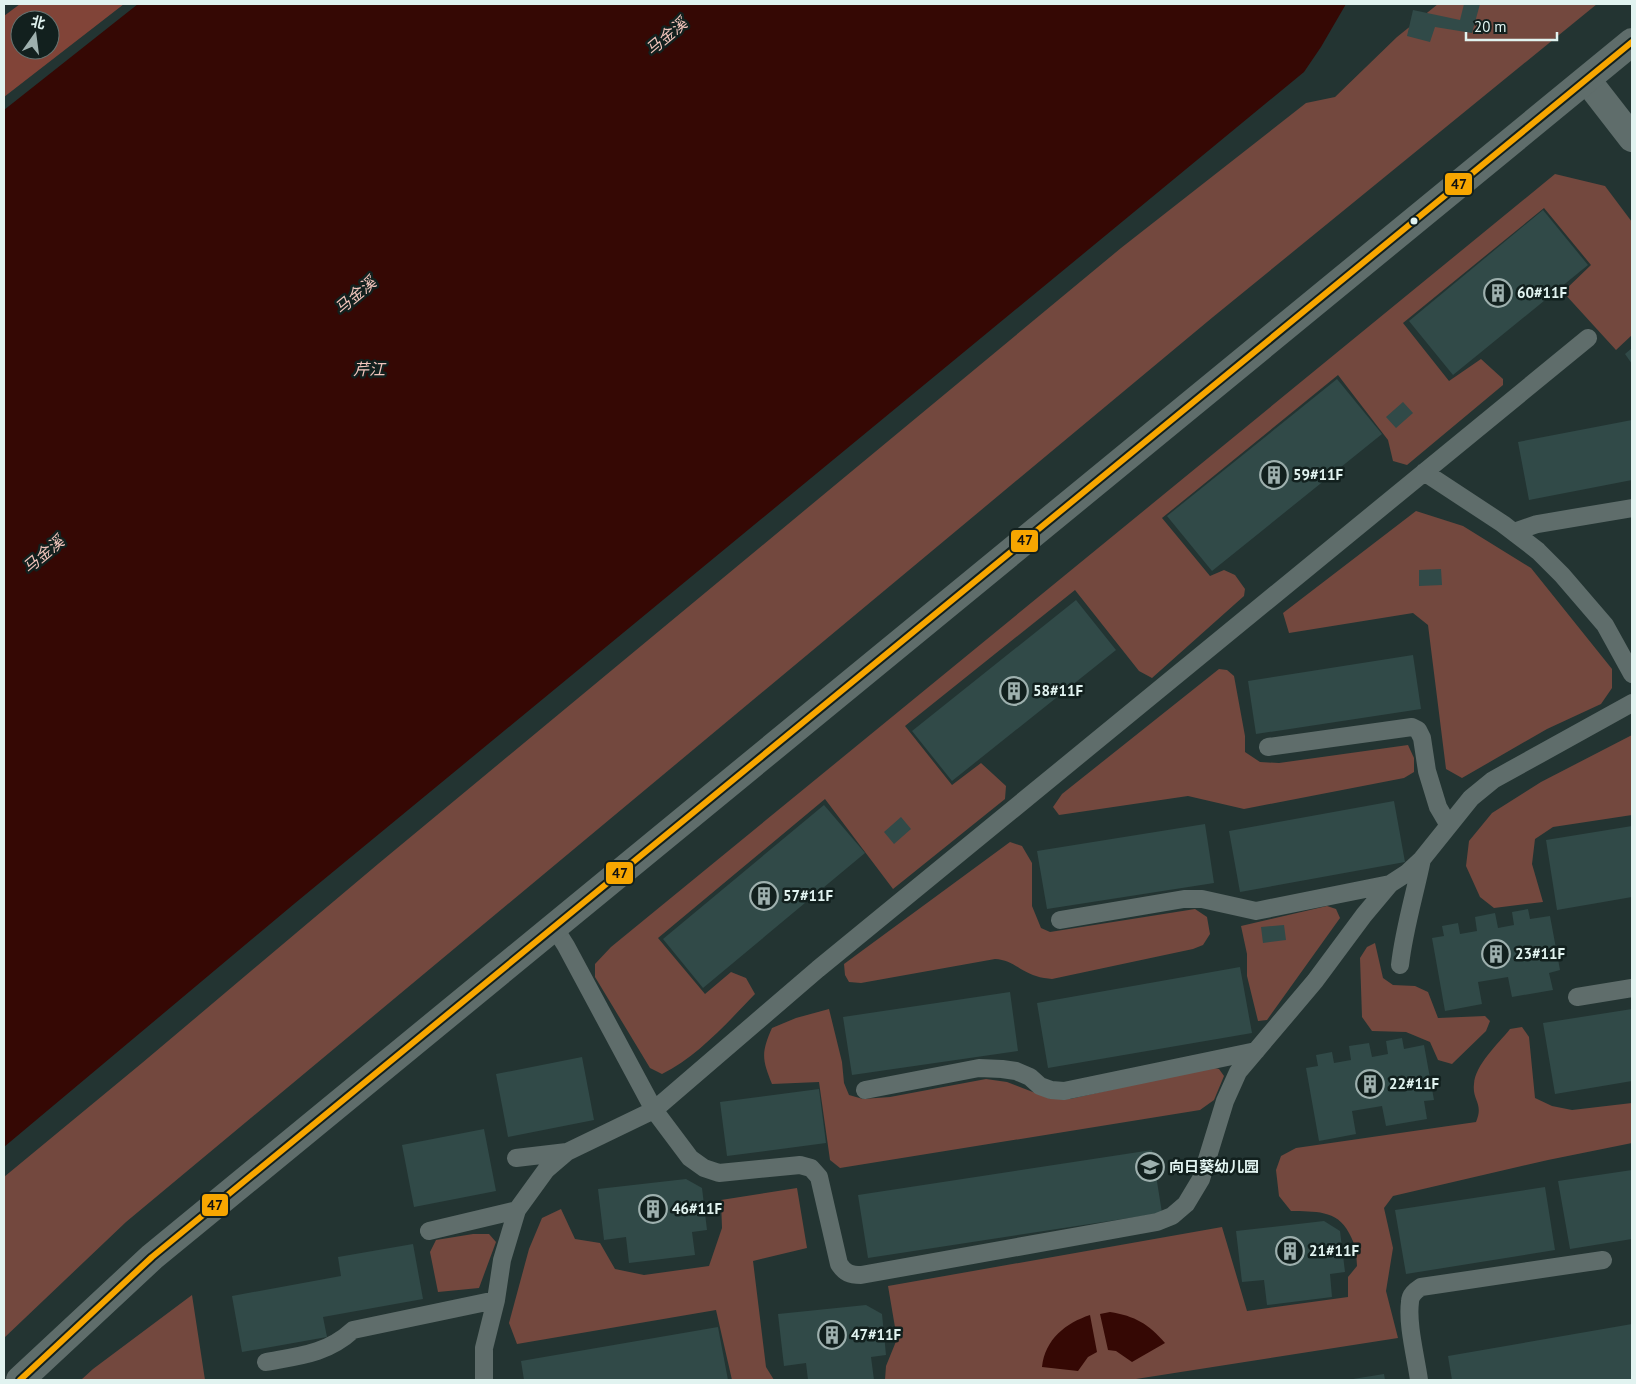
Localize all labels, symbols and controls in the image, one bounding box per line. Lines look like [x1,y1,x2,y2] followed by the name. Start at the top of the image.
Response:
[10,10,60,60] north arrow
[1466,10,1557,42] scale bar
[29,12,47,33] text: 北
[641,12,692,59] water label: 马金溪
[1474,17,1507,36] text: 20 m
[1444,172,1473,196] line badge: 47
[1451,175,1467,193] text: 47
[1409,216,1419,226] unlabelled marker
[330,271,381,318] water label: 马金溪
[1483,278,1513,308] building icon: 60#11F
[1517,283,1568,302] place label: 60#11F
[353,359,387,379] water label: 芹江
[1259,460,1289,490] building icon: 59#11F
[1293,465,1344,484] place label: 59#11F
[1010,529,1039,553] line badge: 47
[18,530,69,577] water label: 马金溪
[1017,531,1033,549] text: 47
[999,676,1029,706] building icon: 58#11F
[1033,681,1084,700] place label: 58#11F
[605,861,634,885] line badge: 47
[612,864,628,882] text: 47
[749,881,779,911] building icon: 57#11F
[783,886,834,905] place label: 57#11F
[1481,939,1511,969] building icon: 23#11F
[1515,944,1566,963] place label: 23#11F
[1355,1069,1385,1099] building icon: 22#11F
[1389,1074,1440,1093] place label: 22#11F
[1135,1152,1165,1182] school or university icon: 向日葵幼儿园
[1169,1157,1259,1176] place label: 向日葵幼儿园
[201,1193,229,1217] line badge: 47
[638,1194,668,1224] building icon: 46#11F
[207,1196,223,1214] text: 47
[672,1199,723,1218] place label: 46#11F
[1275,1236,1305,1266] building icon: 21#11F
[1309,1241,1360,1260] place label: 21#11F
[817,1320,847,1350] building icon: 47#11F
[851,1325,902,1344] place label: 47#11F

